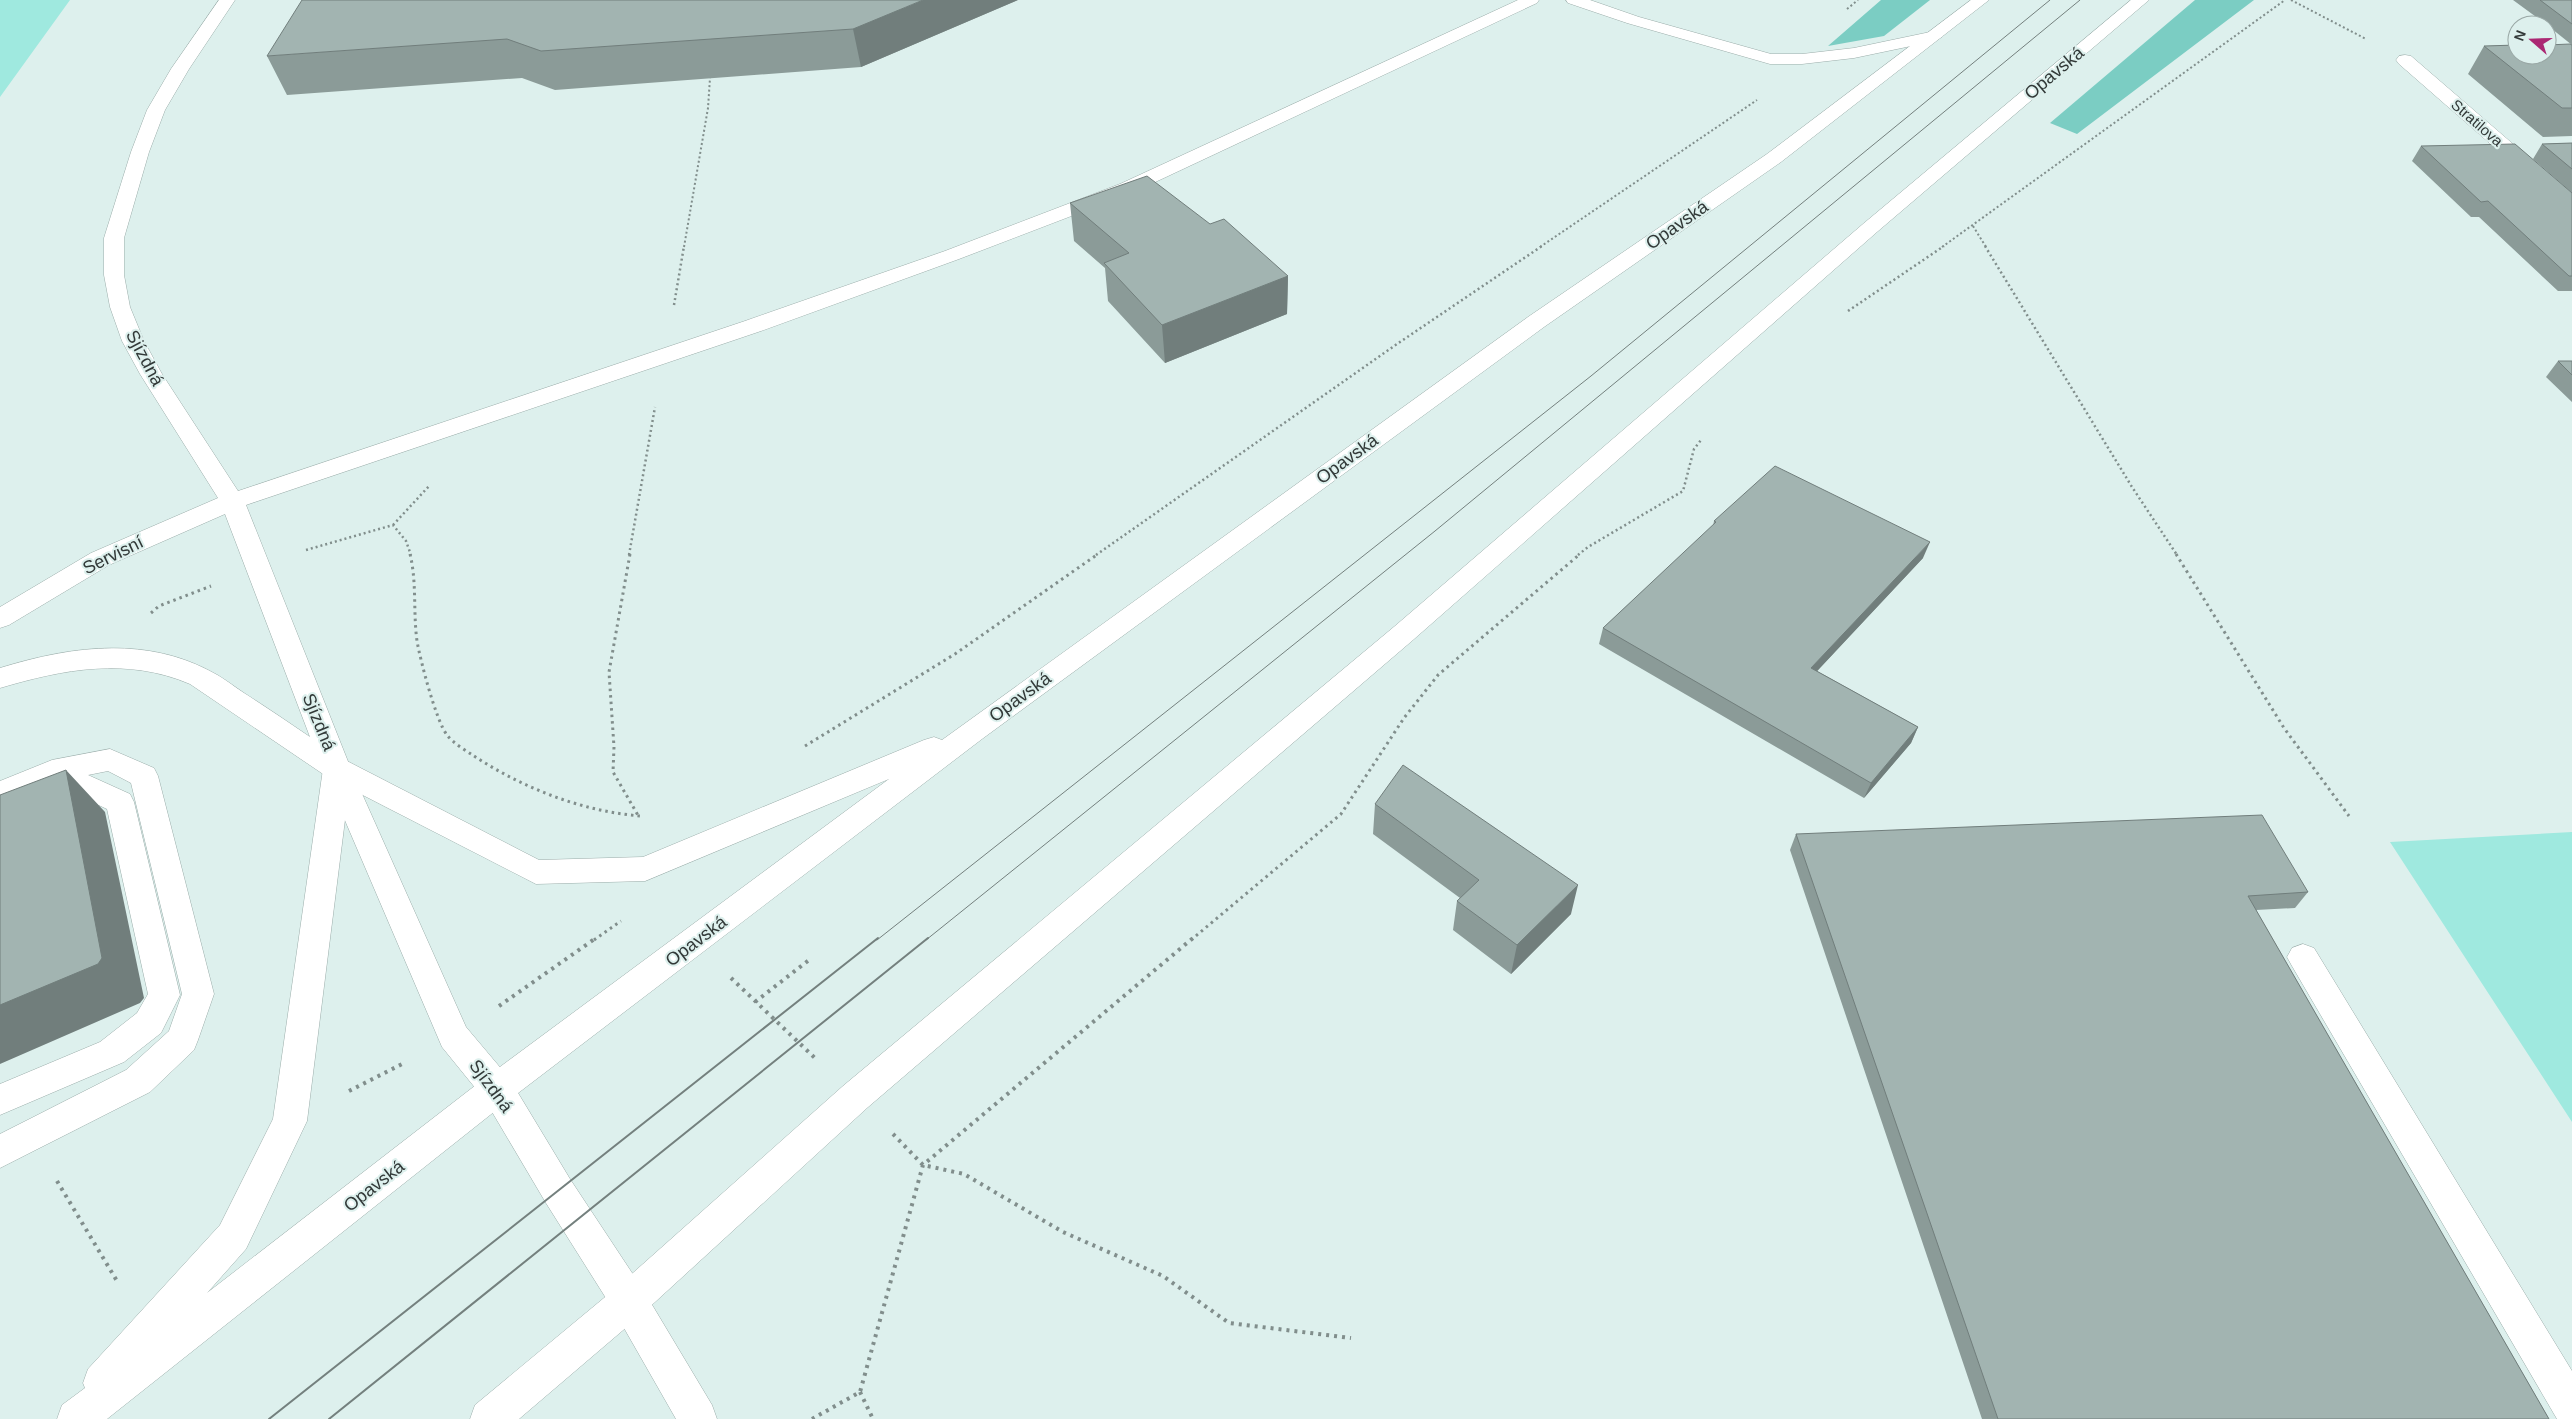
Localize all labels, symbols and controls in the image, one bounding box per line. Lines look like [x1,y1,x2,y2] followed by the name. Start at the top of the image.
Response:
[2507,15,2557,65] north arrow
[2511,28,2529,43] text: N
[2020,42,2088,103] street label: Opavská
[2448,96,2507,150] street label: Stratilova
[1642,196,1713,254] street label: Opavská
[122,327,168,390] street label: Sjízdná
[1312,429,1382,488] street label: Opavská
[79,532,147,578] street label: Servisní
[985,667,1055,726] street label: Opavská
[298,690,340,754] street label: Sjízdná
[662,911,731,970] street label: Opavská
[465,1056,517,1117] street label: Sjízdná
[340,1156,409,1216] street label: Opavská

